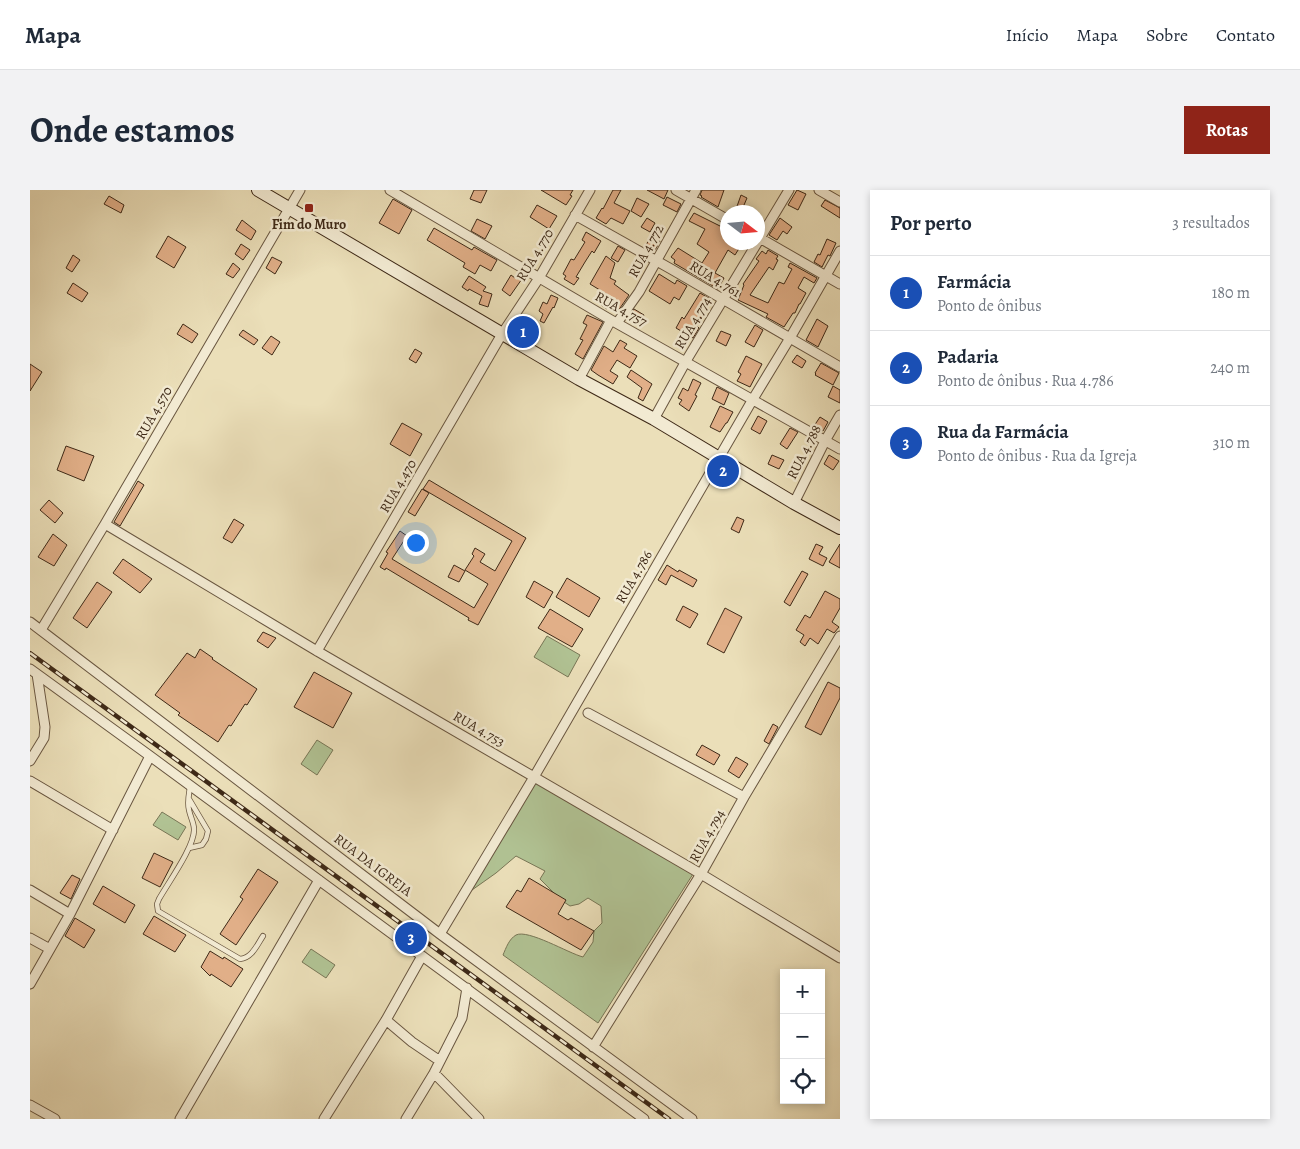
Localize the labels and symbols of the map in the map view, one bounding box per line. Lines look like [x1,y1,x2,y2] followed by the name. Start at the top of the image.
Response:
[303,202,315,214] marker: Fim do Muro
[720,205,765,250] north arrow
[272,215,346,234] place label: Fim do Muro
[624,221,668,281] street label: RUA 4.772
[512,225,558,285] street label: RUA 4.770
[686,256,744,302] street label: RUA 4.761
[591,287,651,331] street label: RUA 4.757
[670,294,716,352] street label: RUA 4.774
[507,313,539,351] pin: 1
[131,383,177,443] street label: RUA 4.570
[782,421,826,482] street label: RUA 4.788
[707,452,739,490] pin: 2
[375,456,421,516] street label: RUA 4.470
[403,530,429,556] your location
[611,547,657,607] street label: RUA 4.786
[450,707,509,752] street label: RUA 4.753
[685,806,729,866] street label: RUA 4.794
[330,829,417,901] street label: RUA DA IGREJA
[395,919,427,957] pin: 3

